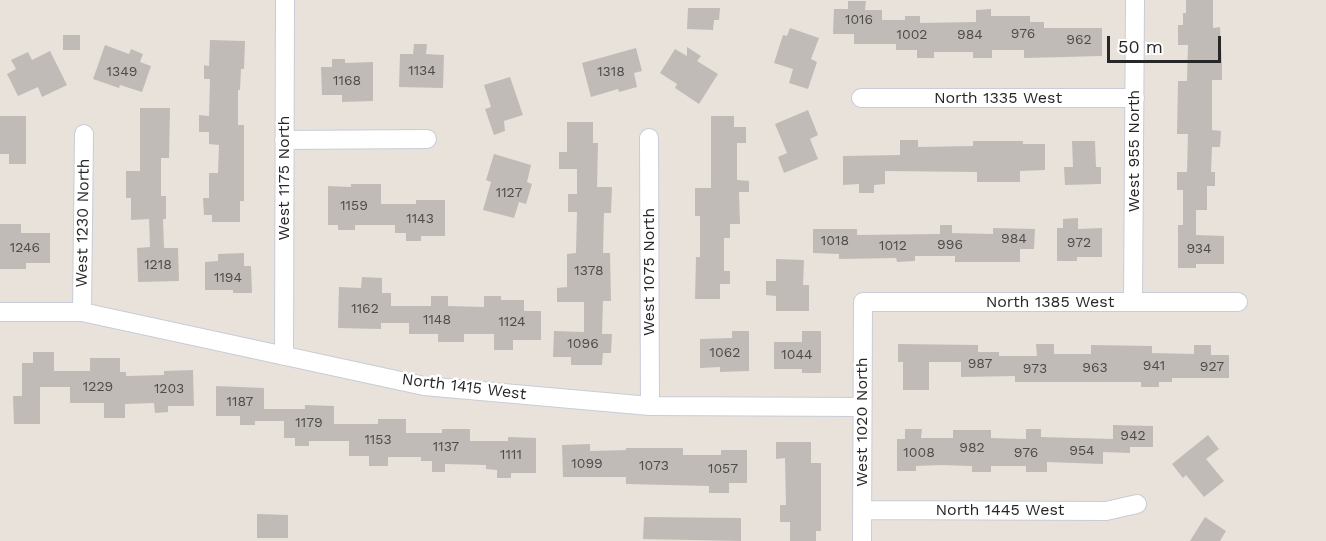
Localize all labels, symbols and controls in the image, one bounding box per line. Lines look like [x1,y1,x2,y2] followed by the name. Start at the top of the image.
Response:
[845,12,873,28] house number: 1016
[1110,24,1224,62] scale bar
[1011,26,1035,42] house number: 976
[896,27,928,43] house number: 1002
[957,27,983,43] house number: 984
[1066,32,1092,48] house number: 962
[1118,36,1163,57] text: 50 m
[408,63,436,79] house number: 1134
[107,64,137,80] house number: 1349
[597,64,625,80] house number: 1318
[333,73,361,89] house number: 1168
[934,88,1062,108] street label: North 1335 West
[1124,90,1144,212] street label: West 955 North
[274,116,294,240] street label: West 1175 North
[72,158,94,288] street label: West 1230 North
[496,185,522,201] house number: 1127
[340,198,368,214] house number: 1159
[639,208,659,336] street label: West 1075 North
[406,211,434,227] house number: 1143
[1001,231,1027,247] house number: 984
[821,233,849,249] house number: 1018
[1067,235,1091,251] house number: 972
[937,237,963,253] house number: 996
[879,238,907,254] house number: 1012
[10,240,40,256] house number: 1246
[1186,241,1212,257] house number: 934
[144,257,172,273] house number: 1218
[574,263,604,279] house number: 1378
[214,270,242,286] house number: 1194
[986,292,1114,312] street label: North 1385 West
[351,301,379,317] house number: 1162
[423,312,451,328] house number: 1148
[498,314,526,330] house number: 1124
[567,336,599,352] house number: 1096
[710,345,740,361] house number: 1062
[781,347,813,363] house number: 1044
[968,356,992,372] house number: 987
[852,357,872,487] street label: West 1020 North
[1143,358,1165,374] house number: 941
[1200,359,1224,375] house number: 927
[1082,360,1108,376] house number: 963
[1023,361,1047,377] house number: 973
[401,370,527,404] street label: North 1415 West
[83,379,113,395] house number: 1229
[154,381,184,397] house number: 1203
[227,394,253,410] house number: 1187
[295,415,323,431] house number: 1179
[1120,428,1146,444] house number: 942
[364,432,392,448] house number: 1153
[433,439,459,455] house number: 1137
[959,440,985,456] house number: 982
[1069,443,1095,459] house number: 954
[903,445,935,461] house number: 1008
[1014,445,1038,461] house number: 976
[500,447,522,463] house number: 1111
[571,456,603,472] house number: 1099
[639,458,669,474] house number: 1073
[708,461,738,477] house number: 1057
[935,500,1065,520] street label: North 1445 West

